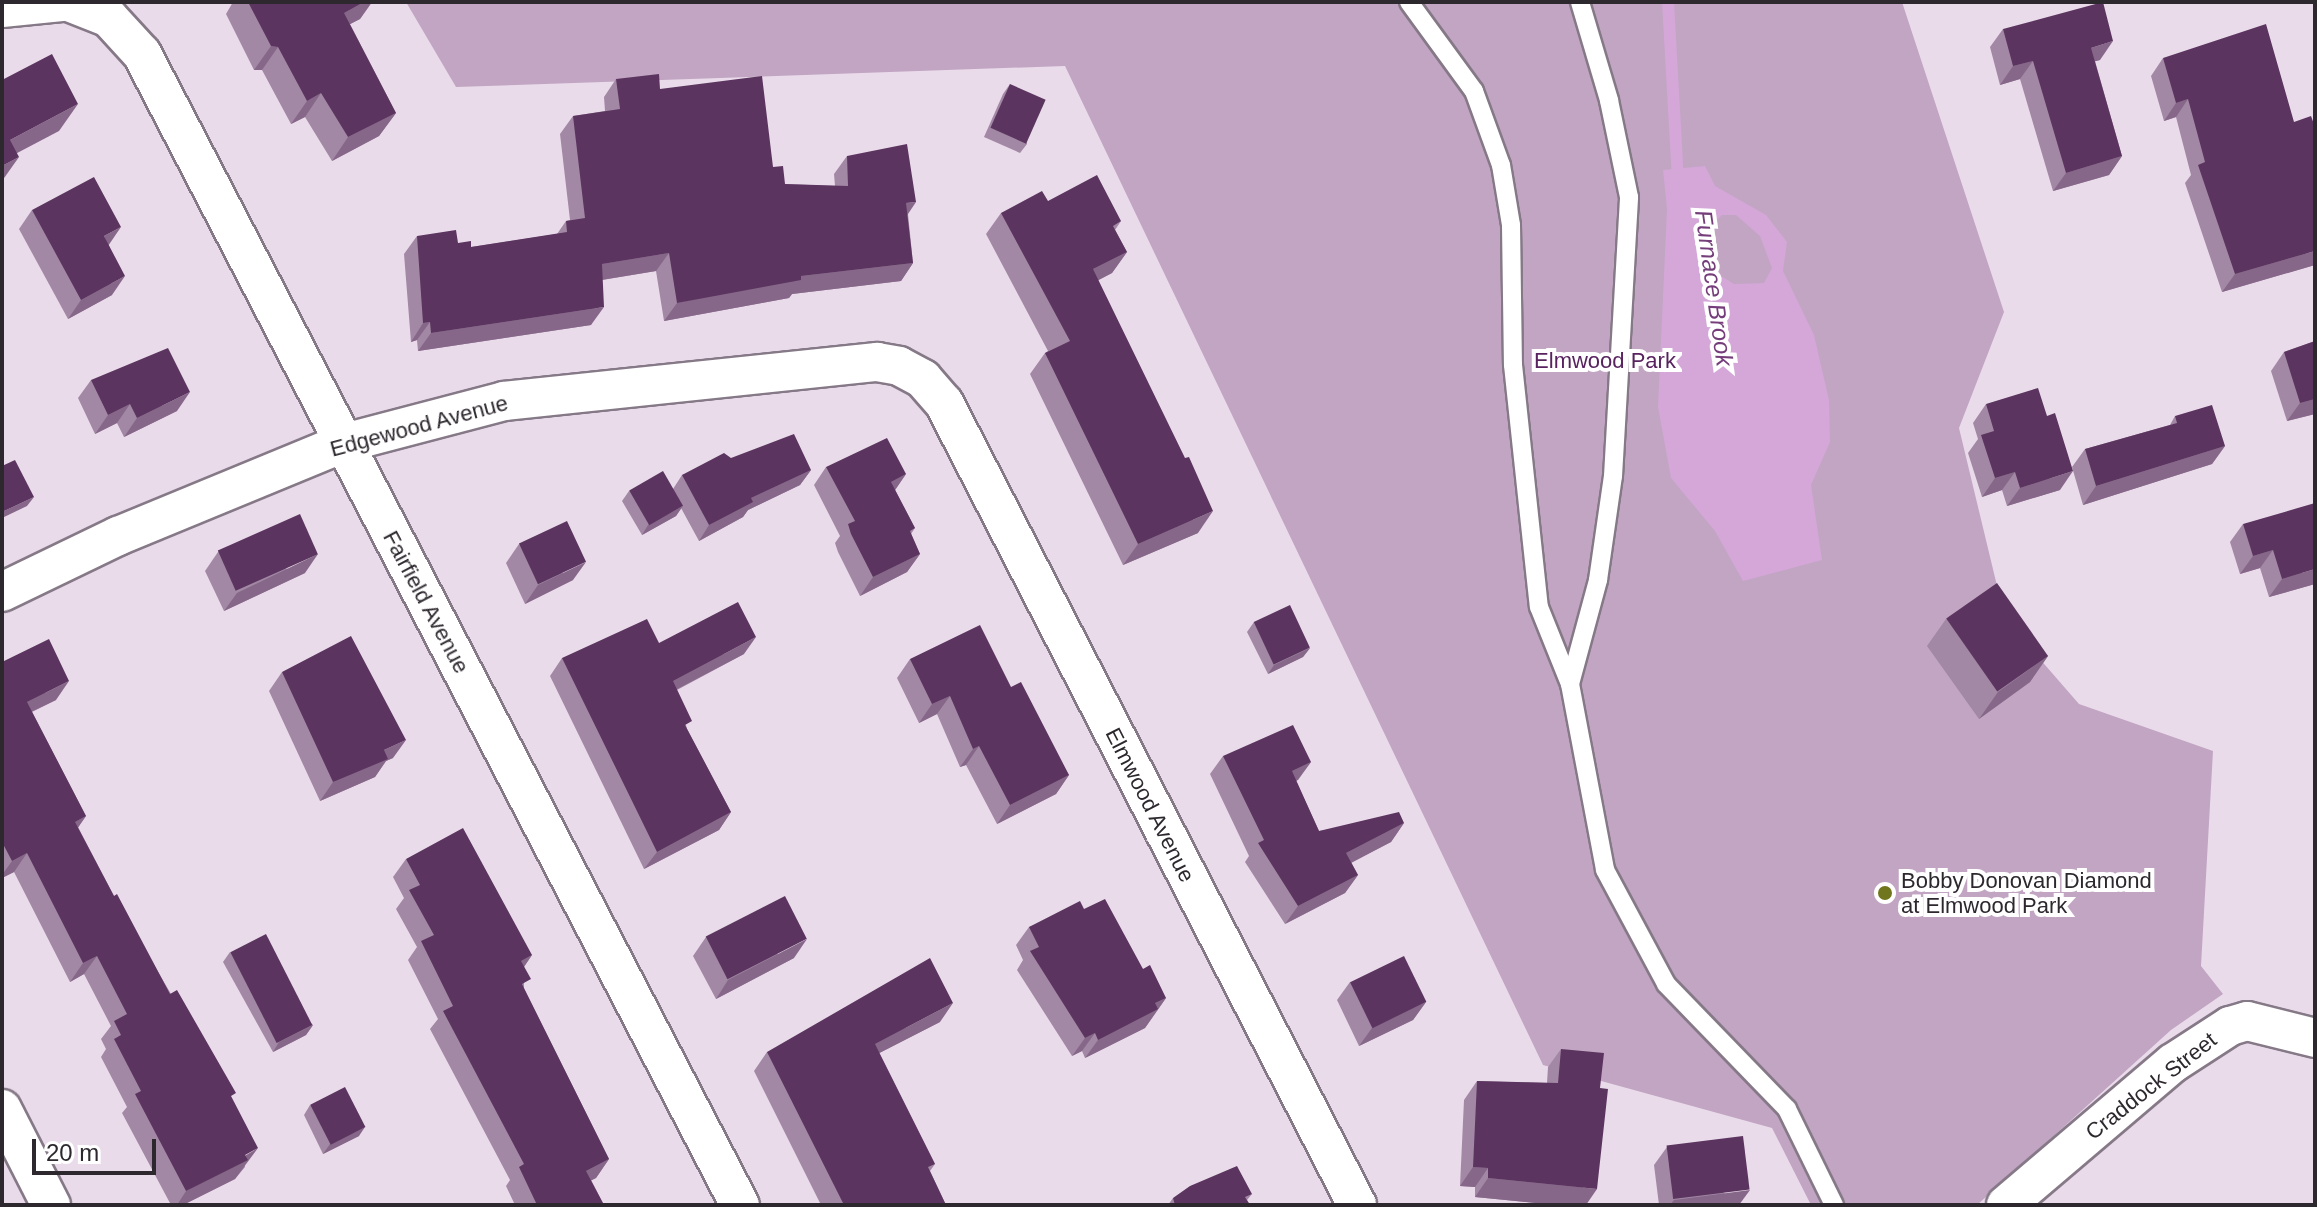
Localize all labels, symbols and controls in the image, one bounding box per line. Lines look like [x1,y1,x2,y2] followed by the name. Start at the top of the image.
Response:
[1689,208,1739,368] water label: Furnace Brook
[1534,348,1676,374] park label: Elmwood Park
[327,389,511,463] street label: Edgewood Avenue
[377,526,475,678] street label: Fairfield Avenue
[1099,723,1201,887] street label: Elmwood Avenue
[1901,867,2152,918] place label: Bobby Donovan Diamond at Elmwood Park
[1876,884,1894,902] marker: Bobby Donovan Diamond at Elmwood Park
[2080,1027,2222,1145] street label: Craddock Street
[36,1123,160,1173] scale bar
[46,1139,99,1166] text: 20 m

